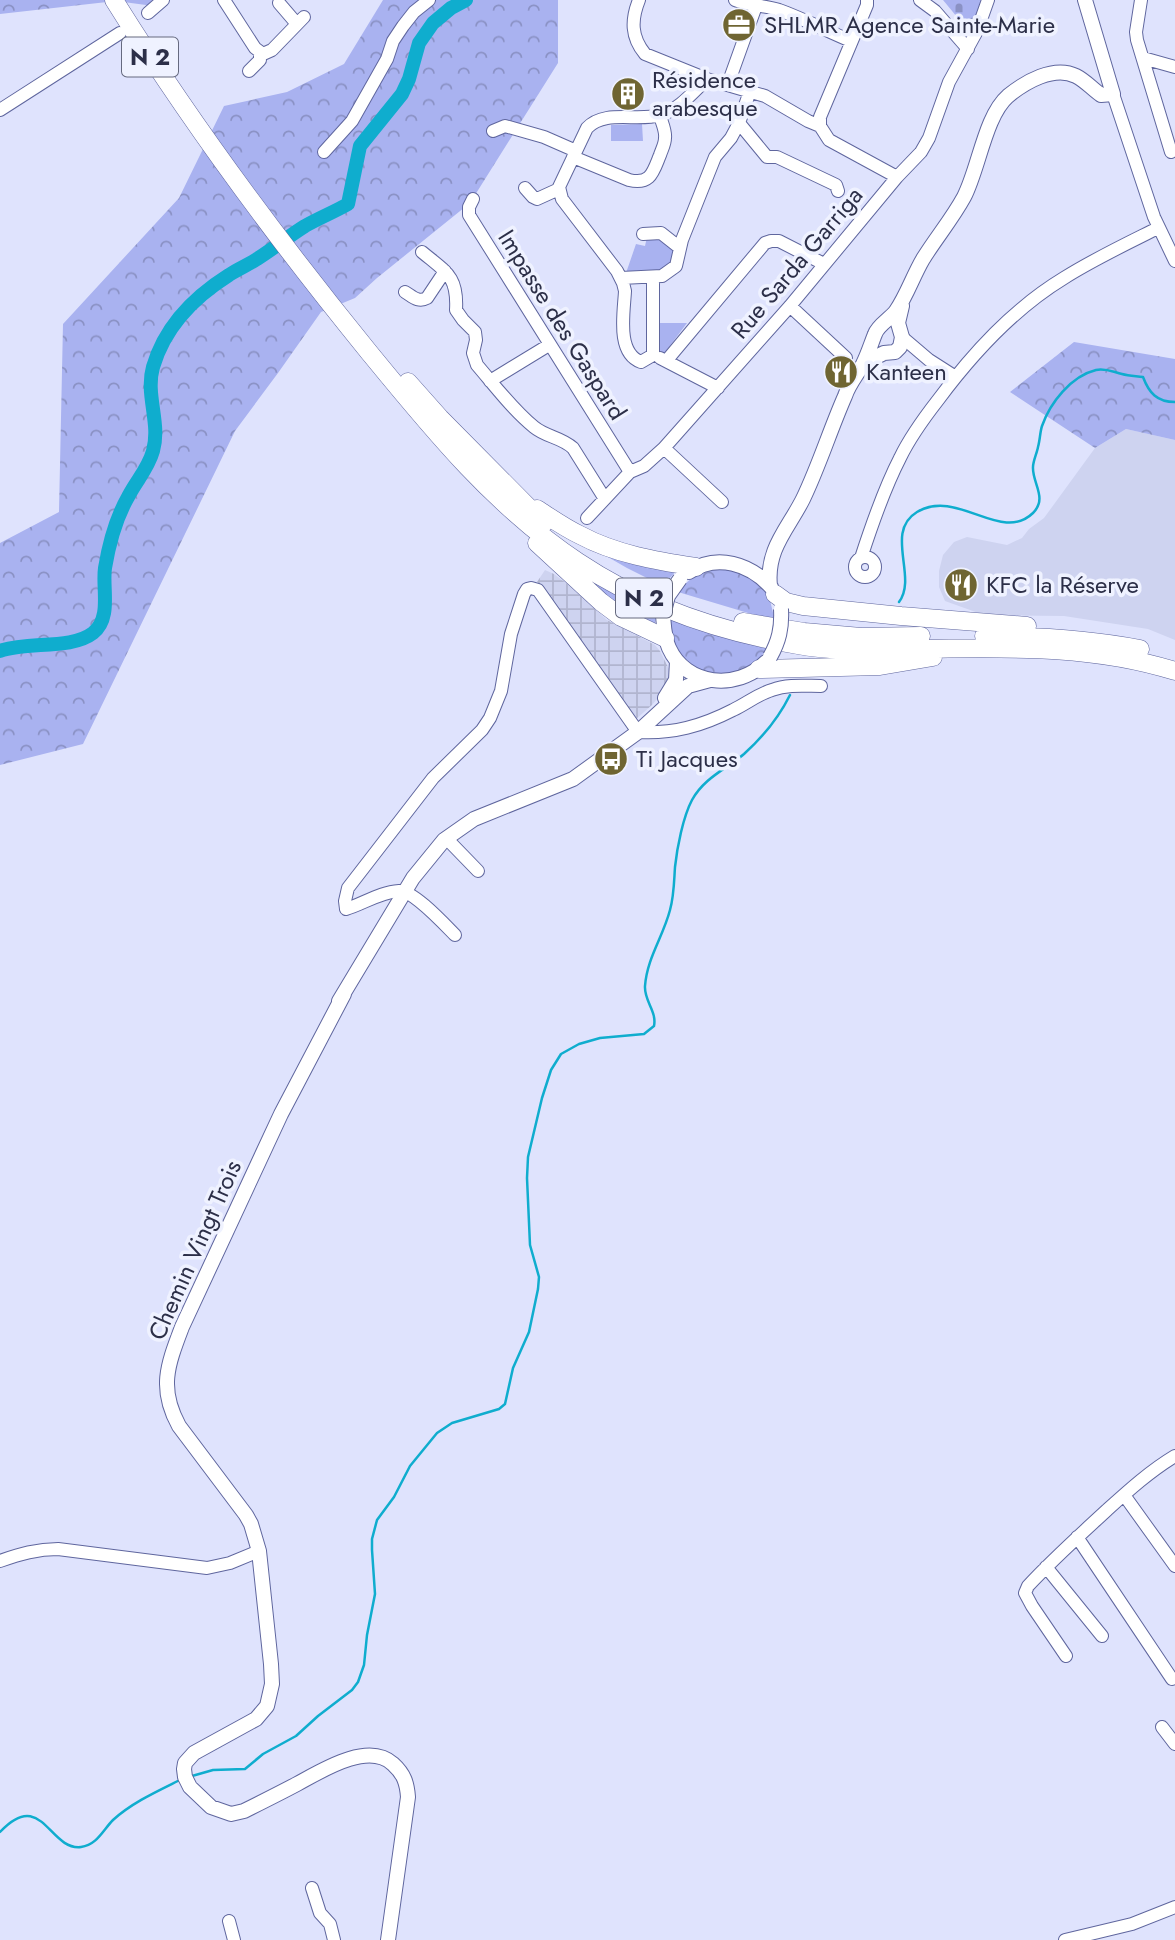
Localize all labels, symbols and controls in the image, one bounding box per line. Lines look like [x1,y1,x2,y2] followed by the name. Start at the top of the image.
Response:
[720,6,758,44] office icon: SHLMR Agence Sainte-Marie
[764,7,1055,42] place label: SHLMR Agence Sainte-Marie
[122,38,178,76] road number: N 2
[652,62,758,125] place label: Résidence arabesque
[609,75,647,113] building icon: Résidence arabesque
[722,179,871,346] street label: Rue Sarda Garriga
[490,223,635,427] street label: Impasse des Gaspard
[822,353,860,391] restaurant icon: Kanteen
[866,354,947,389] place label: Kanteen
[942,566,980,604] restaurant icon: KFC la Réserve
[986,567,1139,602] place label: KFC la Réserve
[616,578,672,618] road number: N 2
[592,740,630,778] bus stop icon: Ti Jacques
[636,741,738,776] place label: Ti Jacques
[139,1154,250,1345] street label: Chemin Vingt Trois

